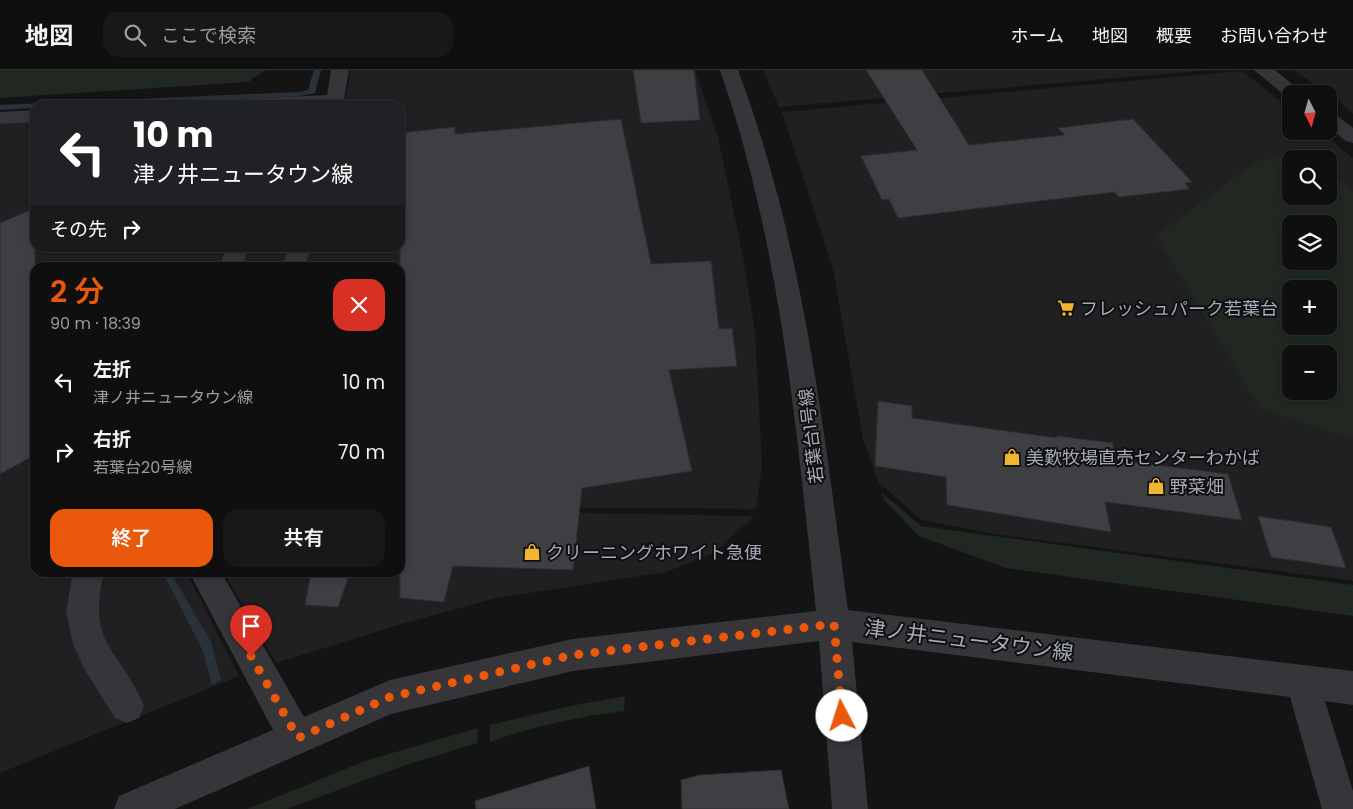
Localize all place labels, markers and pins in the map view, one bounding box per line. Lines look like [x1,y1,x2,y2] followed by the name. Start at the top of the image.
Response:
[1080,296,1278,321] place label: フレッシュパーク若葉台
[1056,298,1076,318] supermarket icon: フレッシュパーク若葉台
[1026,445,1260,470] place label: 美歎牧場直売センターわかば
[1002,447,1022,467] shop icon: 美歎牧場直売センターわかば
[1170,474,1224,499] place label: 野菜畑
[1146,476,1166,496] shop icon: 野菜畑
[546,540,762,565] place label: クリーニングホワイト急便
[522,542,542,562] shop icon: クリーニングホワイト急便
[230,605,272,656] pin

